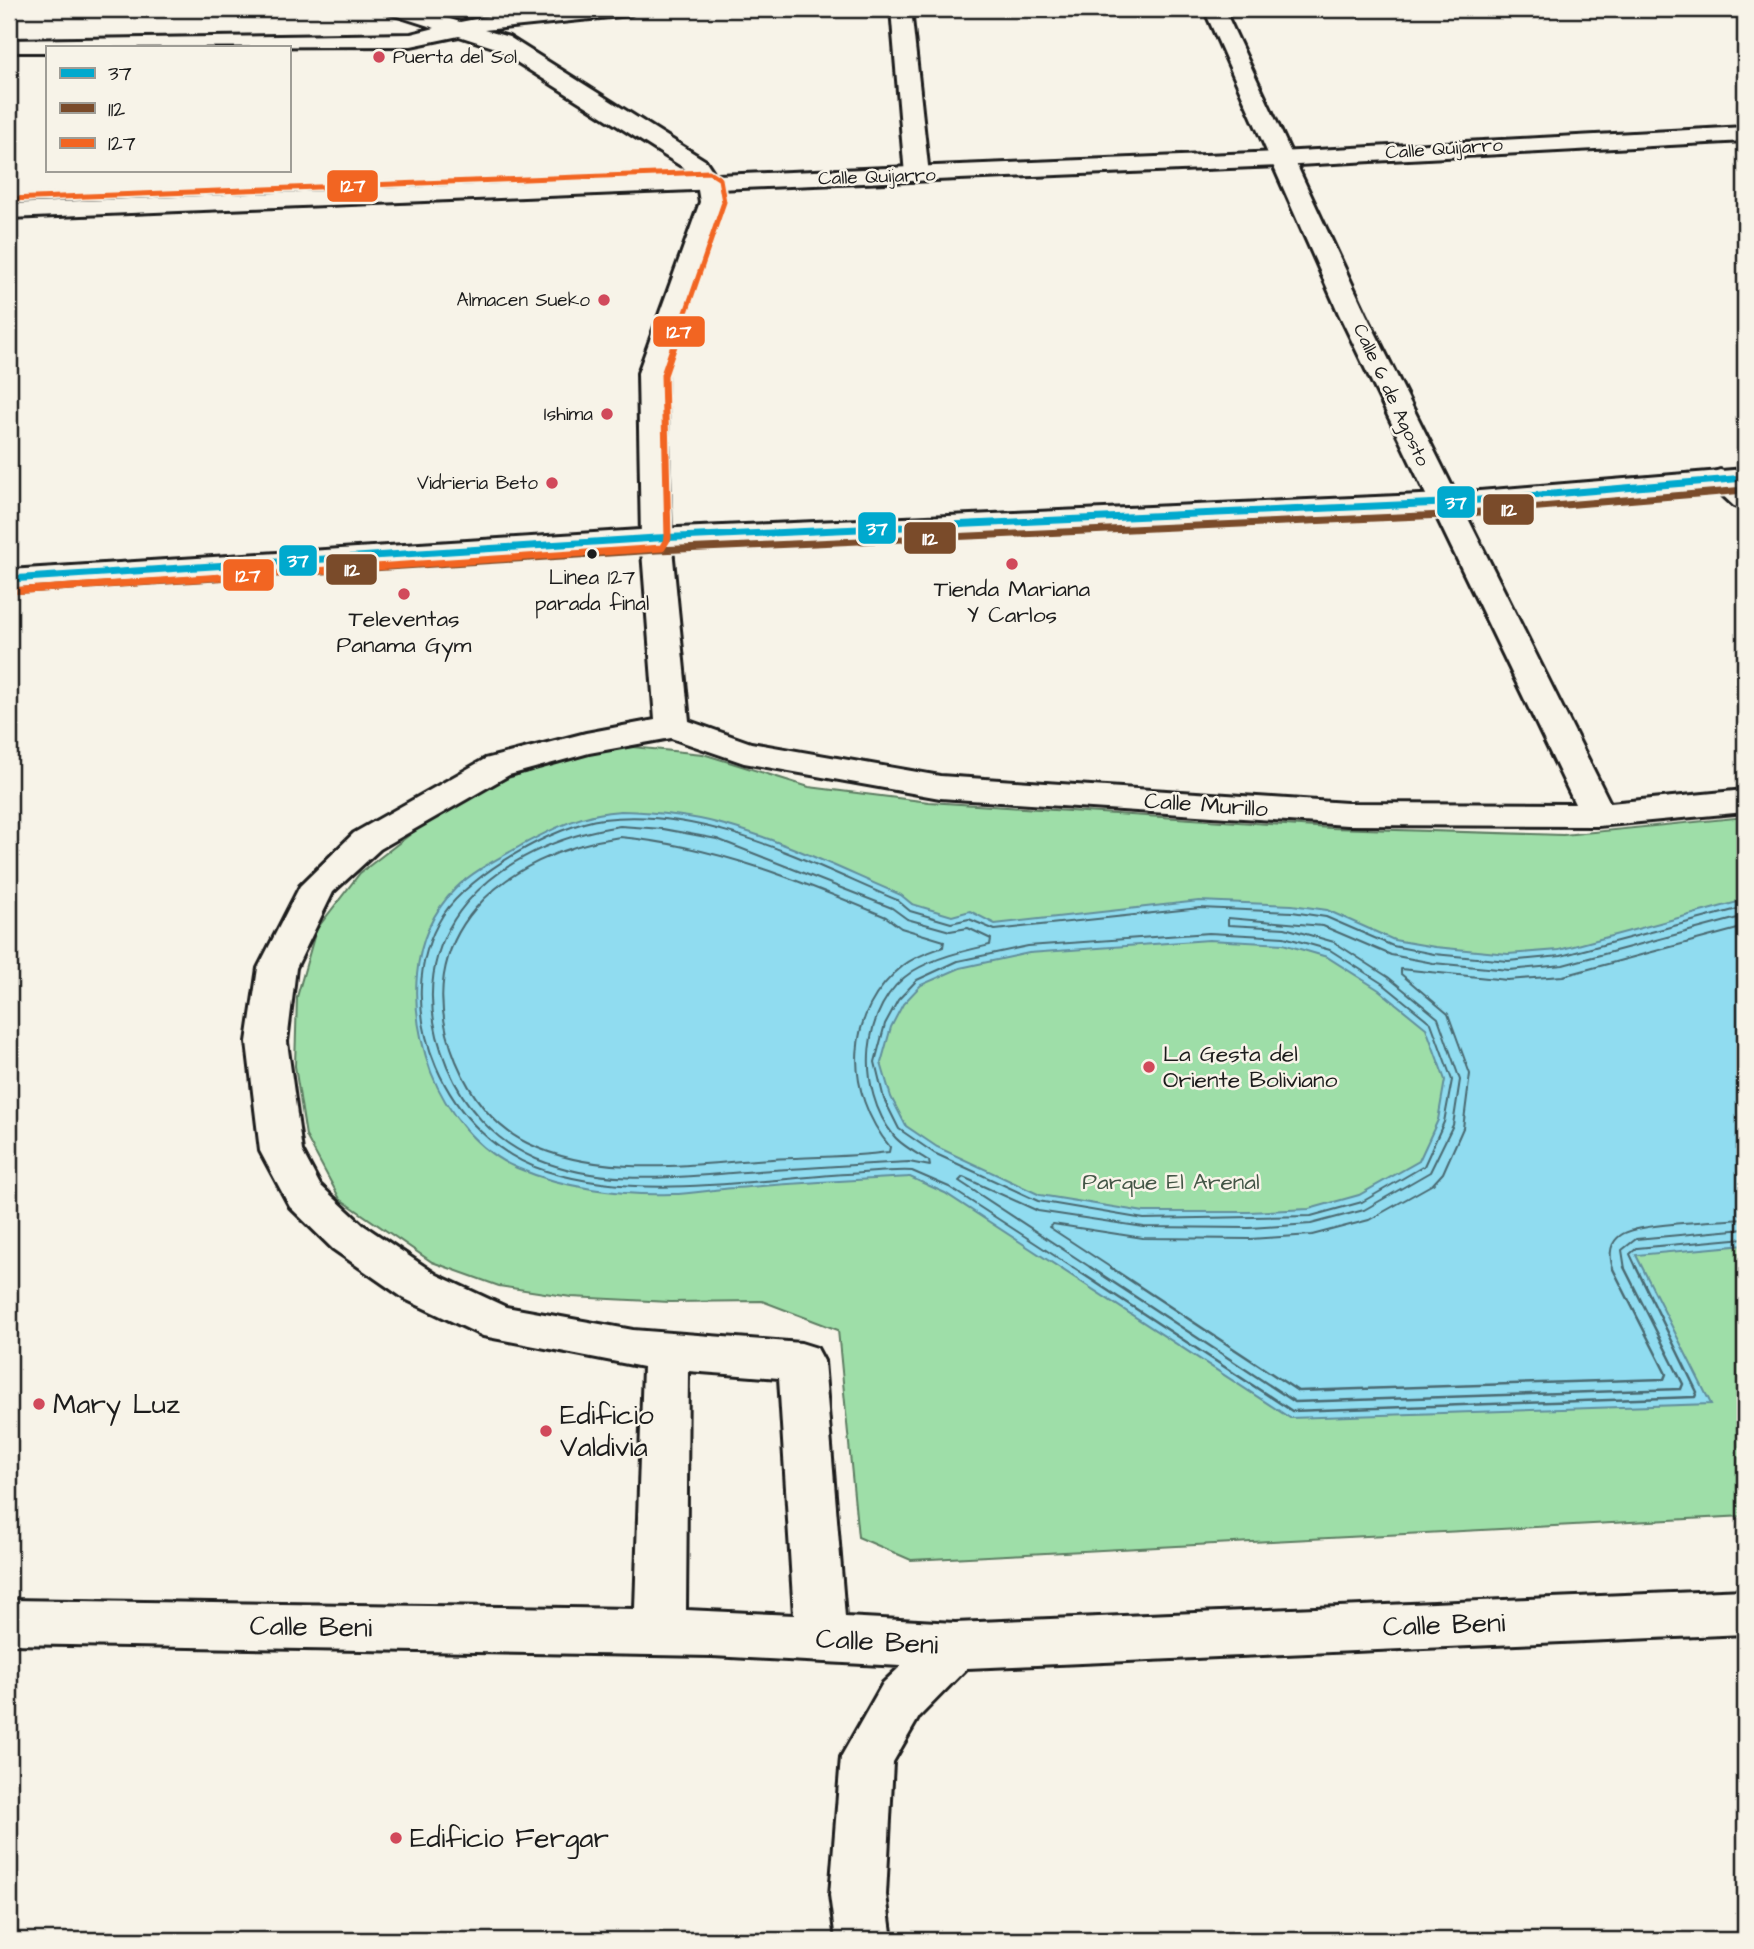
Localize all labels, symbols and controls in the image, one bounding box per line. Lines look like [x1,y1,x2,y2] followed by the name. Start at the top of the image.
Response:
[393,44,517,71] place label: Puerta del Sol
[46,46,290,172] legend
[371,49,387,65] marker: Puerta del Sol
[108,59,132,88] text: 37
[108,95,125,124] text: 112
[108,129,136,158] text: 127
[1384,131,1504,167] street label: Calle Quijarro
[818,161,937,193] street label: Calle Quijarro
[326,169,379,203] line badge: 127
[341,173,366,200] text: 127
[456,287,590,314] place label: Almacen Sueko
[596,292,612,308] marker: Almacen Sueko
[652,315,706,348] line badge: 127
[667,319,692,346] text: 127
[1345,319,1436,472] street label: Calle 6 de Agosto
[544,401,593,428] place label: Ishima
[599,406,615,422] marker: Ishima
[417,470,538,497] place label: Vidrieria Beto
[544,475,560,491] marker: Vidrieria Beto
[1436,485,1476,519] line badge: 37
[1444,490,1467,517] text: 37
[1482,493,1535,526] line badge: 112
[1501,497,1517,524] text: 112
[857,511,897,545] line badge: 37
[865,516,888,543] text: 37
[903,521,957,555] line badge: 112
[922,526,938,553] text: 112
[278,544,318,577] line badge: 37
[585,547,599,561] marker: Linea 127 parada final
[286,548,309,575] text: 37
[325,553,378,586] line badge: 112
[1004,556,1020,572] marker: Tienda Mariana Y Carlos
[344,557,360,584] text: 112
[222,558,275,592] line badge: 127
[236,563,261,590] text: 127
[535,563,649,619] place label: Linea 127 parada final
[934,573,1090,631] place label: Tienda Mariana Y Carlos
[396,586,412,602] marker: Televentas Panama Gym
[337,603,472,662] place label: Televentas Panama Gym
[1143,785,1269,825] street label: Calle Murillo
[1163,1038,1337,1096] place label: La Gesta del Oriente Boliviano
[1141,1059,1157,1075] marker: La Gesta del Oriente Boliviano
[1082,1166,1260,1198] park label: Parque El Arenal
[53,1385,180,1426] place label: Mary Luz
[31,1396,47,1412] marker: Mary Luz
[560,1396,654,1467] place label: Edificio Valdivia
[538,1423,554,1439] marker: Edificio Valdivia
[1382,1603,1506,1647] street label: Calle Beni
[249,1606,373,1648] street label: Calle Beni
[815,1619,939,1665] street label: Calle Beni
[410,1819,609,1859] place label: Edificio Fergar
[388,1830,404,1846] marker: Edificio Fergar

